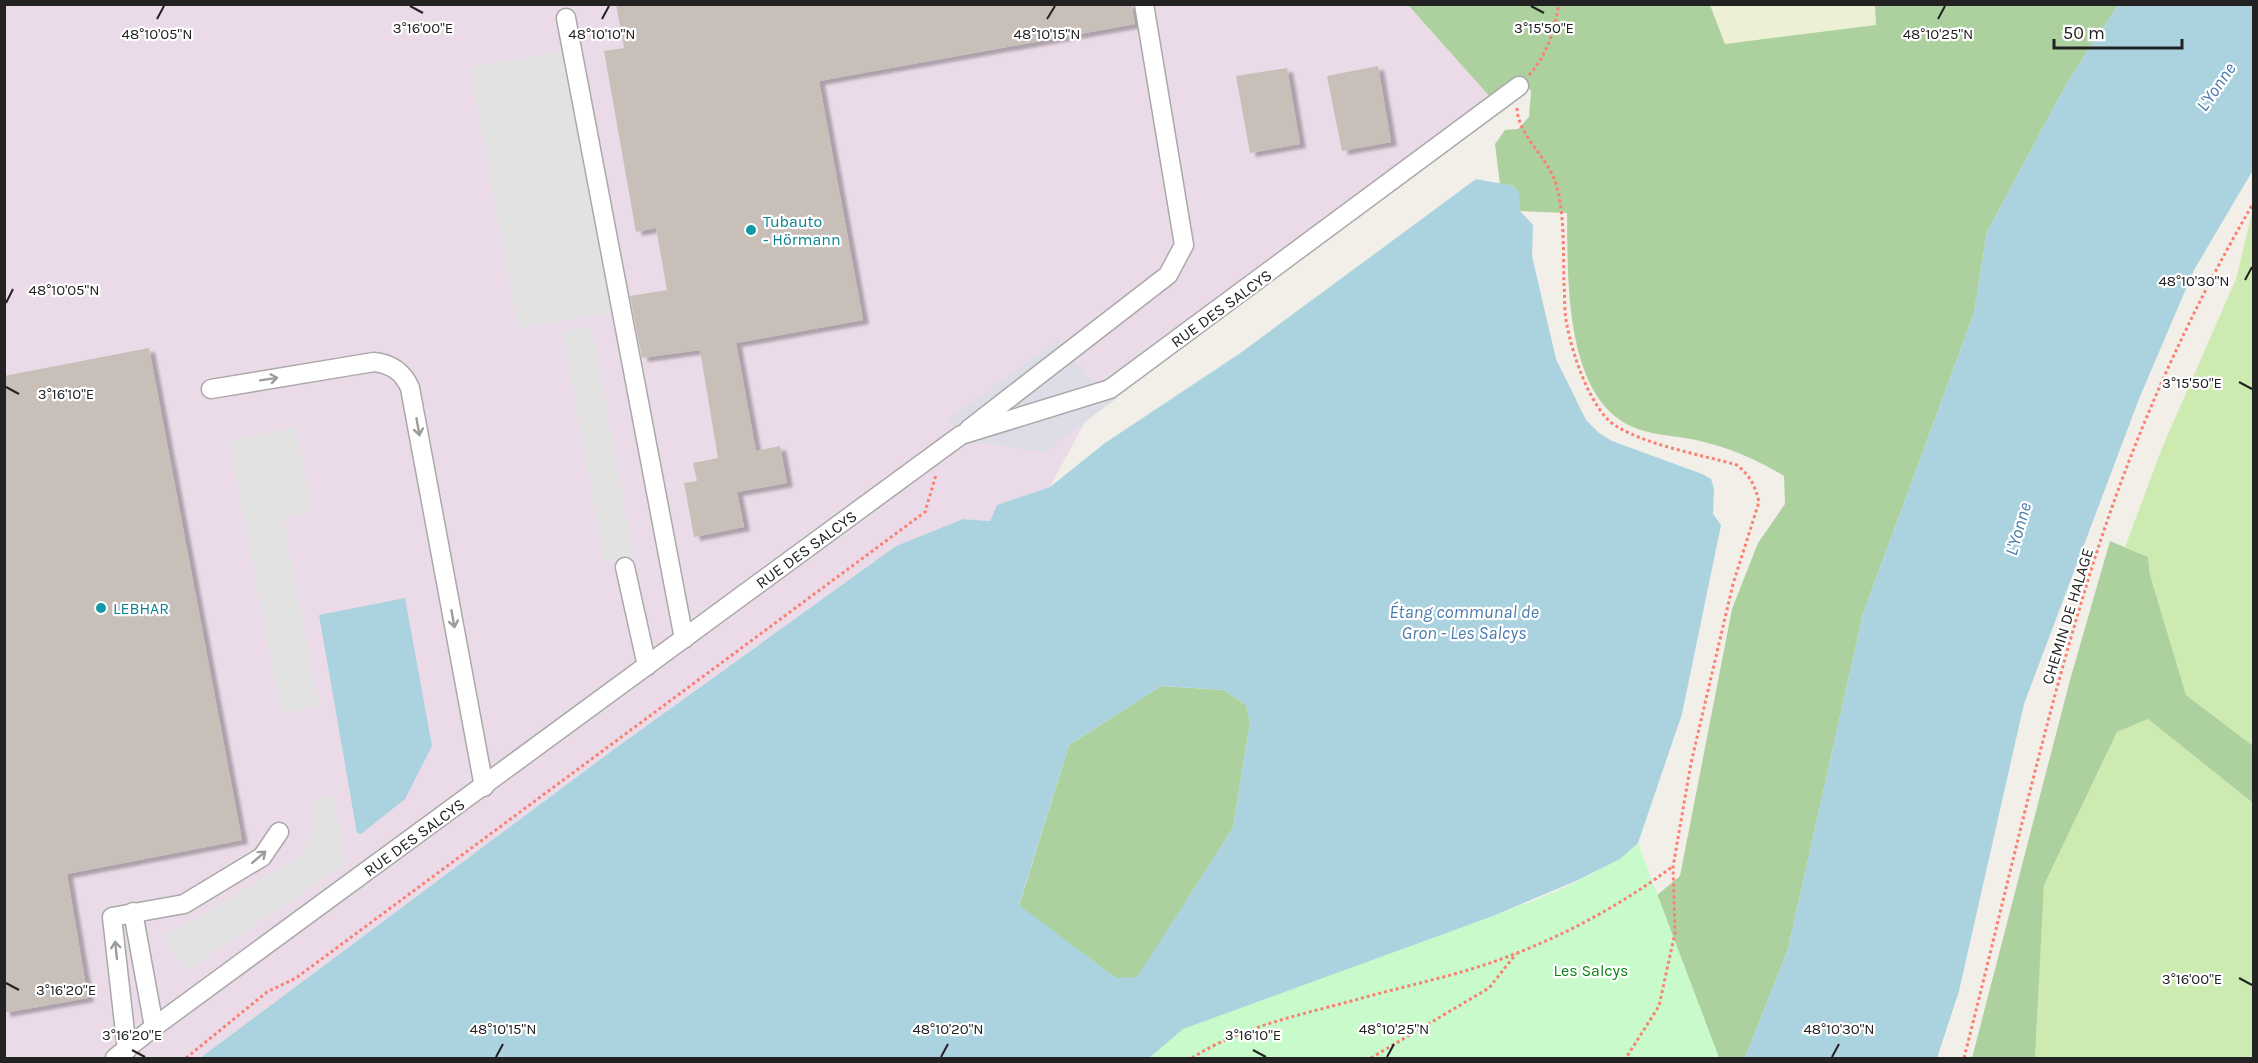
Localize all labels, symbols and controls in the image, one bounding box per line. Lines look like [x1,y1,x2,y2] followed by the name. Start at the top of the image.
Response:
[2054,12,2182,50] scale bar
[393,19,453,37] text: 3°16'00"E
[1514,19,1574,37] text: 3°15'50"E
[2063,22,2105,44] text: 50 m
[122,25,192,43] text: 48°10'05"N
[568,25,636,43] text: 48°10'10"N
[1014,25,1080,43] text: 48°10'15"N
[1903,25,1973,43] text: 48°10'25"N
[2191,58,2241,116] water label: L'Yonne
[763,212,841,249] place label: Tubauto - Hörmann
[744,223,758,237] marker: Tubauto - Hörmann
[1167,265,1276,351] street label: RUE DES SALCYS
[2158,272,2230,290] text: 48°10'30"N
[29,281,99,299] text: 48°10'05"N
[258,374,278,385] one-way arrow
[2162,374,2222,392] text: 3°15'50"E
[38,385,94,403] text: 3°16'10"E
[413,417,424,437] one-way arrow
[2000,500,2036,558] water label: L'Yonne
[752,506,861,592] street label: RUE DES SALCYS
[2038,546,2097,687] street label: CHEMIN DE HALAGE
[113,599,169,618] place label: LEBHAR
[94,601,108,615] marker: LEBHAR
[1389,601,1539,644] water label: Étang communal de Gron - Les Salcys
[448,609,459,629] one-way arrow
[360,794,469,880] street label: RUE DES SALCYS
[251,851,267,864] one-way arrow
[110,940,121,960] one-way arrow
[1554,961,1628,980] park label: Les Salcys
[2162,970,2222,988] text: 3°16'00"E
[36,981,96,999] text: 3°16'20"E
[470,1020,536,1038] text: 48°10'15"N
[912,1020,984,1038] text: 48°10'20"N
[1359,1020,1429,1038] text: 48°10'25"N
[1803,1020,1875,1038] text: 48°10'30"N
[102,1026,162,1044] text: 3°16'20"E
[1225,1026,1281,1044] text: 3°16'10"E

